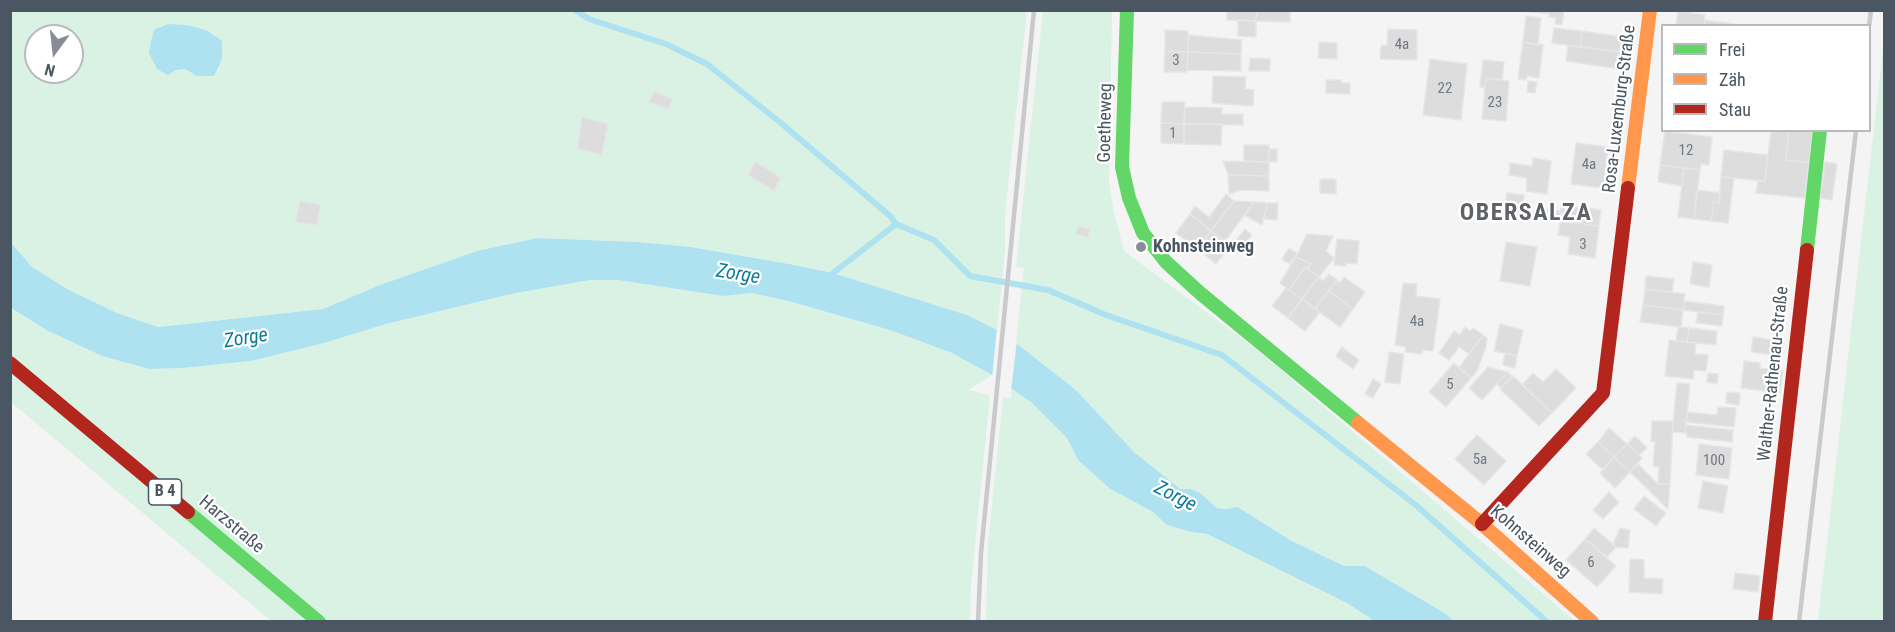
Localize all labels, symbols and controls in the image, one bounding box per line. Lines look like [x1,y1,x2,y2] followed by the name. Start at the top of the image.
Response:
[24,24,84,84] north arrow
[1599,24,1641,194] street label: Rosa-Luxemburg-Straße
[1661,24,1871,132] legend
[1395,36,1409,54] house number: 4a
[1719,39,1745,60] text: Frei
[1172,52,1180,70] house number: 3
[43,59,57,80] text: N
[1719,69,1746,90] text: Zäh
[1438,80,1452,98] house number: 22
[1095,83,1117,163] street label: Goetheweg
[1488,94,1502,112] house number: 23
[1719,99,1751,120] text: Stau
[1169,125,1177,143] house number: 1
[1679,142,1693,160] house number: 12
[1582,156,1596,174] house number: 4a
[1460,200,1592,228] district label: OBERSALZA
[1153,236,1254,258] place label: Kohnsteinweg
[1579,236,1587,254] house number: 3
[1134,240,1148,254] marker: Kohnsteinweg
[714,260,762,290] water label: Zorge
[1754,285,1794,463] street label: Walther-Rathenau-Straße
[1410,313,1424,331] house number: 4a
[222,324,270,354] water label: Zorge
[1446,376,1454,394] house number: 5
[1473,451,1487,469] house number: 5a
[1703,452,1725,470] house number: 100
[1150,476,1200,518] water label: Zorge
[148,479,182,505] road number: B 4
[194,492,268,558] street label: Harzstraße
[1485,501,1575,583] street label: Kohnsteinweg
[1587,554,1595,572] house number: 6

